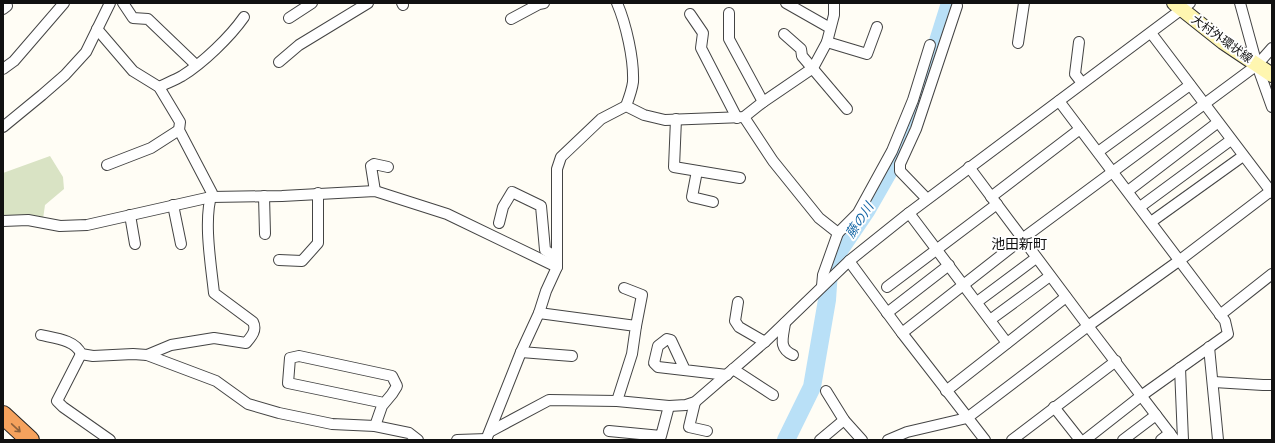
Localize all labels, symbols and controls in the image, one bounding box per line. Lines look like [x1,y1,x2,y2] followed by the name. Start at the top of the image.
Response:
[1189,12,1255,66] street label: 大村外環状線
[843,198,877,241] water label: 藤の川
[991,236,1047,252] district label: 池田新町
[11,423,21,432] one-way arrow

